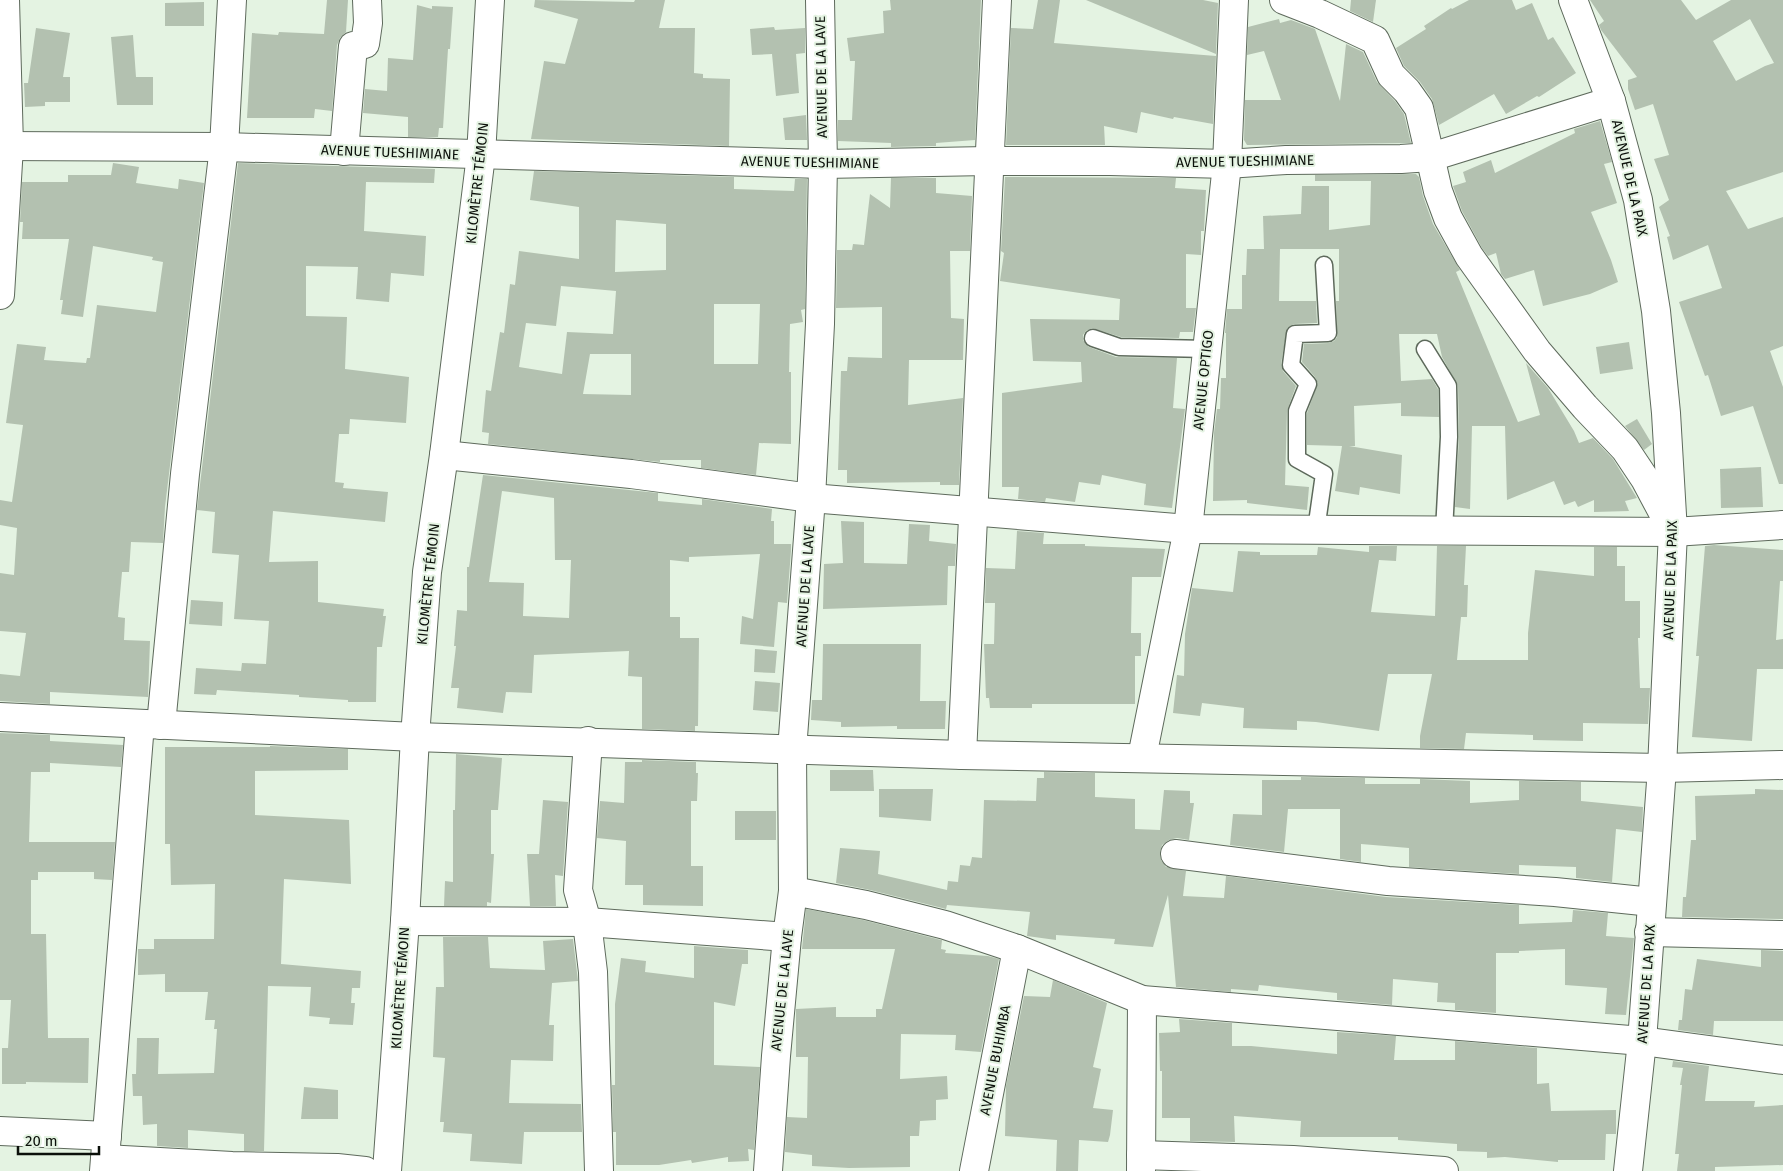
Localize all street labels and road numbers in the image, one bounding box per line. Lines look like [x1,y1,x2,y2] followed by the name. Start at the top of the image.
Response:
[812,16,831,138] street label: AVENUE DE LA LAVE
[1608,118,1651,238] street label: AVENUE DE LA PAIX
[462,121,492,245] street label: KILOMÈTRE TÉMOIN
[321,142,459,163] street label: AVENUE TUESHIMIANE
[1176,152,1314,171] street label: AVENUE TUESHIMIANE
[741,153,879,172] street label: AVENUE TUESHIMIANE
[1190,329,1217,431] street label: AVENUE OPTIGO
[1660,520,1681,640] street label: AVENUE DE LA PAIX
[413,522,443,646] street label: KILOMÈTRE TÉMOIN
[793,525,818,648] street label: AVENUE DE LA LAVE
[1634,924,1659,1044] street label: AVENUE DE LA PAIX
[387,926,413,1050] street label: KILOMÈTRE TÉMOIN
[768,928,797,1052] street label: AVENUE DE LA LAVE
[976,1004,1015,1117] street label: AVENUE BUHIMBA

